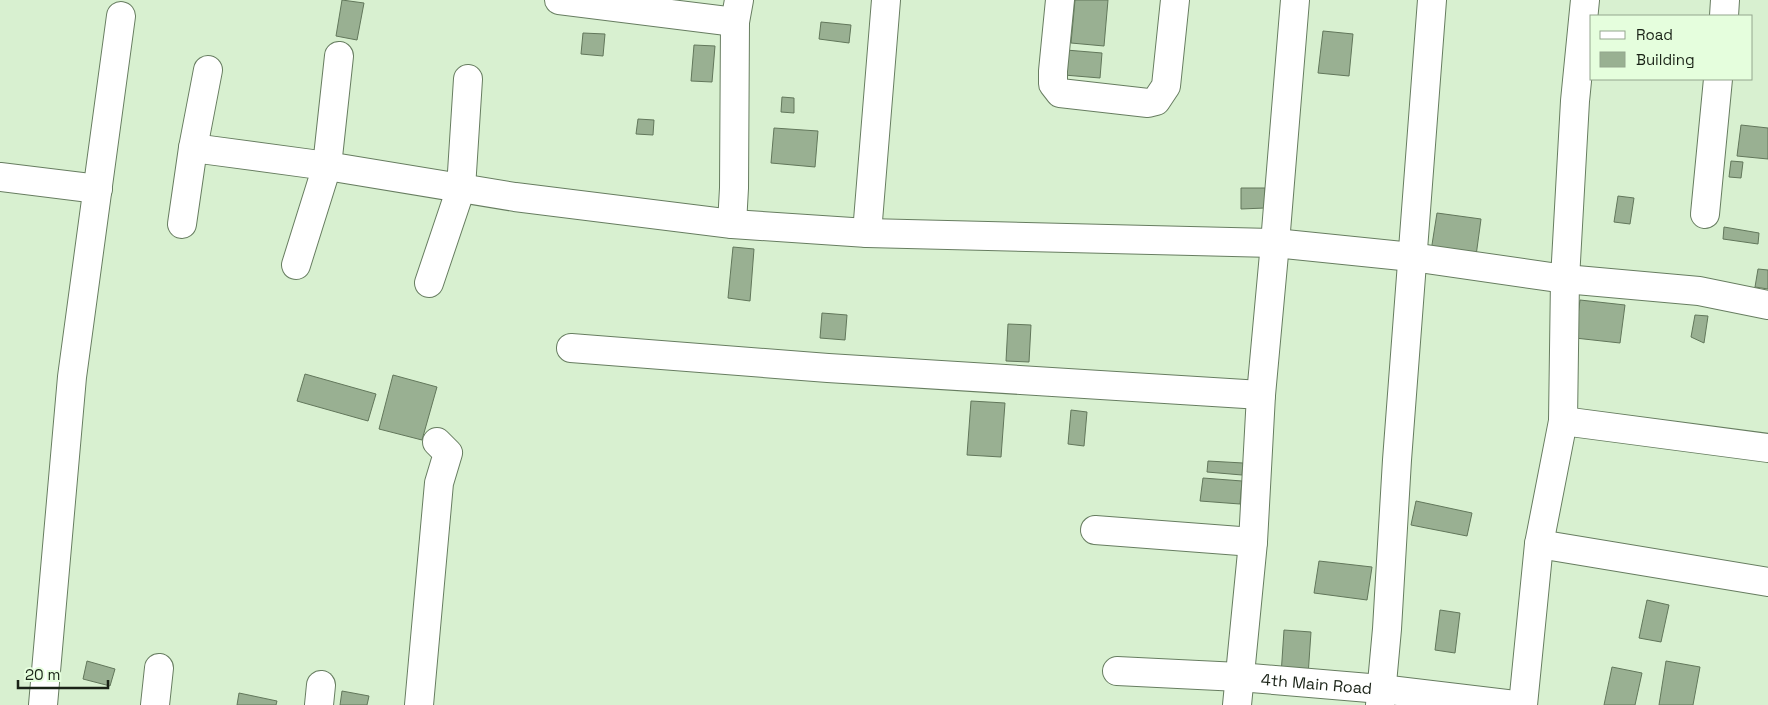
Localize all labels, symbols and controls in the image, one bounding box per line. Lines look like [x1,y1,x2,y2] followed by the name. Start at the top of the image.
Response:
[1590,15,1753,80] legend
[1636,25,1673,44] text: Road
[1636,50,1695,69] text: Building
[18,658,108,690] scale bar
[25,665,60,684] text: 20 m
[1260,669,1373,699] street label: 4th Main Road

